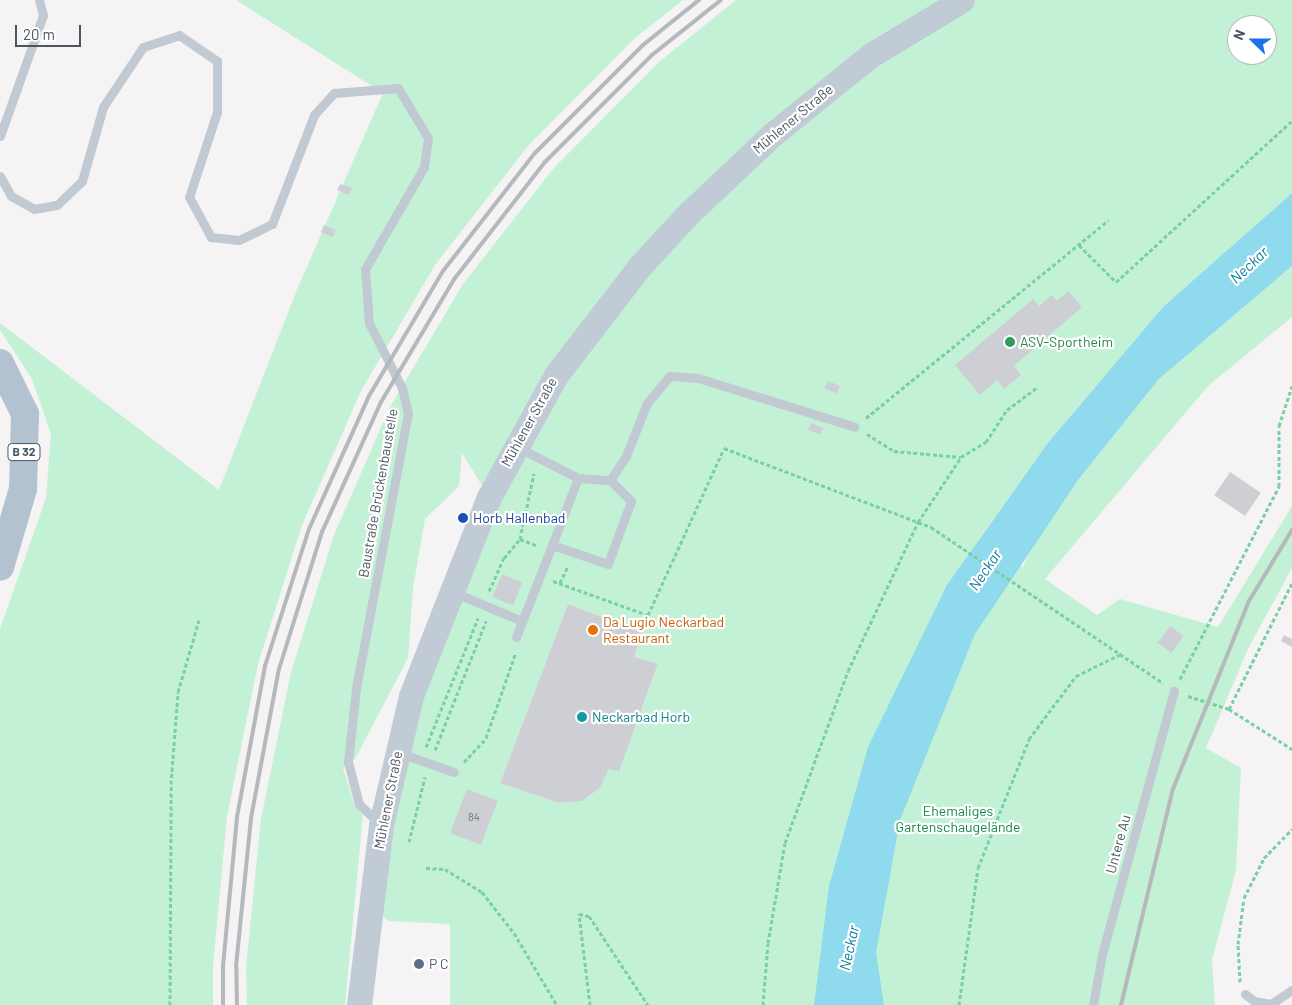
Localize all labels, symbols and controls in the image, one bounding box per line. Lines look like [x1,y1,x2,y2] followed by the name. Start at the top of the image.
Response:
[18,15,84,47] scale bar
[1227,15,1277,65] north arrow
[23,25,55,43] text: 20 m
[1229,27,1248,42] text: N
[750,81,836,157] street label: Mühlener Straße
[1226,243,1272,287] water label: Neckar
[1020,334,1113,350] place label: ASV-Sportheim
[1004,336,1016,348] marker: ASV-Sportheim
[498,374,560,470] street label: Mühlener Straße
[355,407,401,579] street label: Baustraße Brückenbaustelle
[6,442,42,462] road number: B 32
[473,510,566,526] place label: Horb Hallenbad
[457,512,469,524] marker: Horb Hallenbad
[965,546,1005,594] water label: Neckar
[603,614,724,646] place label: Da Lugio Neckarbad Restaurant
[587,624,599,636] marker: Da Lugio Neckarbad Restaurant
[592,709,690,725] place label: Neckarbad Horb
[576,711,588,723] marker: Neckarbad Horb
[370,750,406,850] street label: Mühlener Straße
[896,803,1020,836] park label: Ehemaliges Gartenschaugelände
[468,810,480,824] house number: 84
[1102,813,1134,875] street label: Untere Au
[835,924,863,972] water label: Neckar
[429,956,449,972] place label: P C
[413,958,425,970] marker: P C

